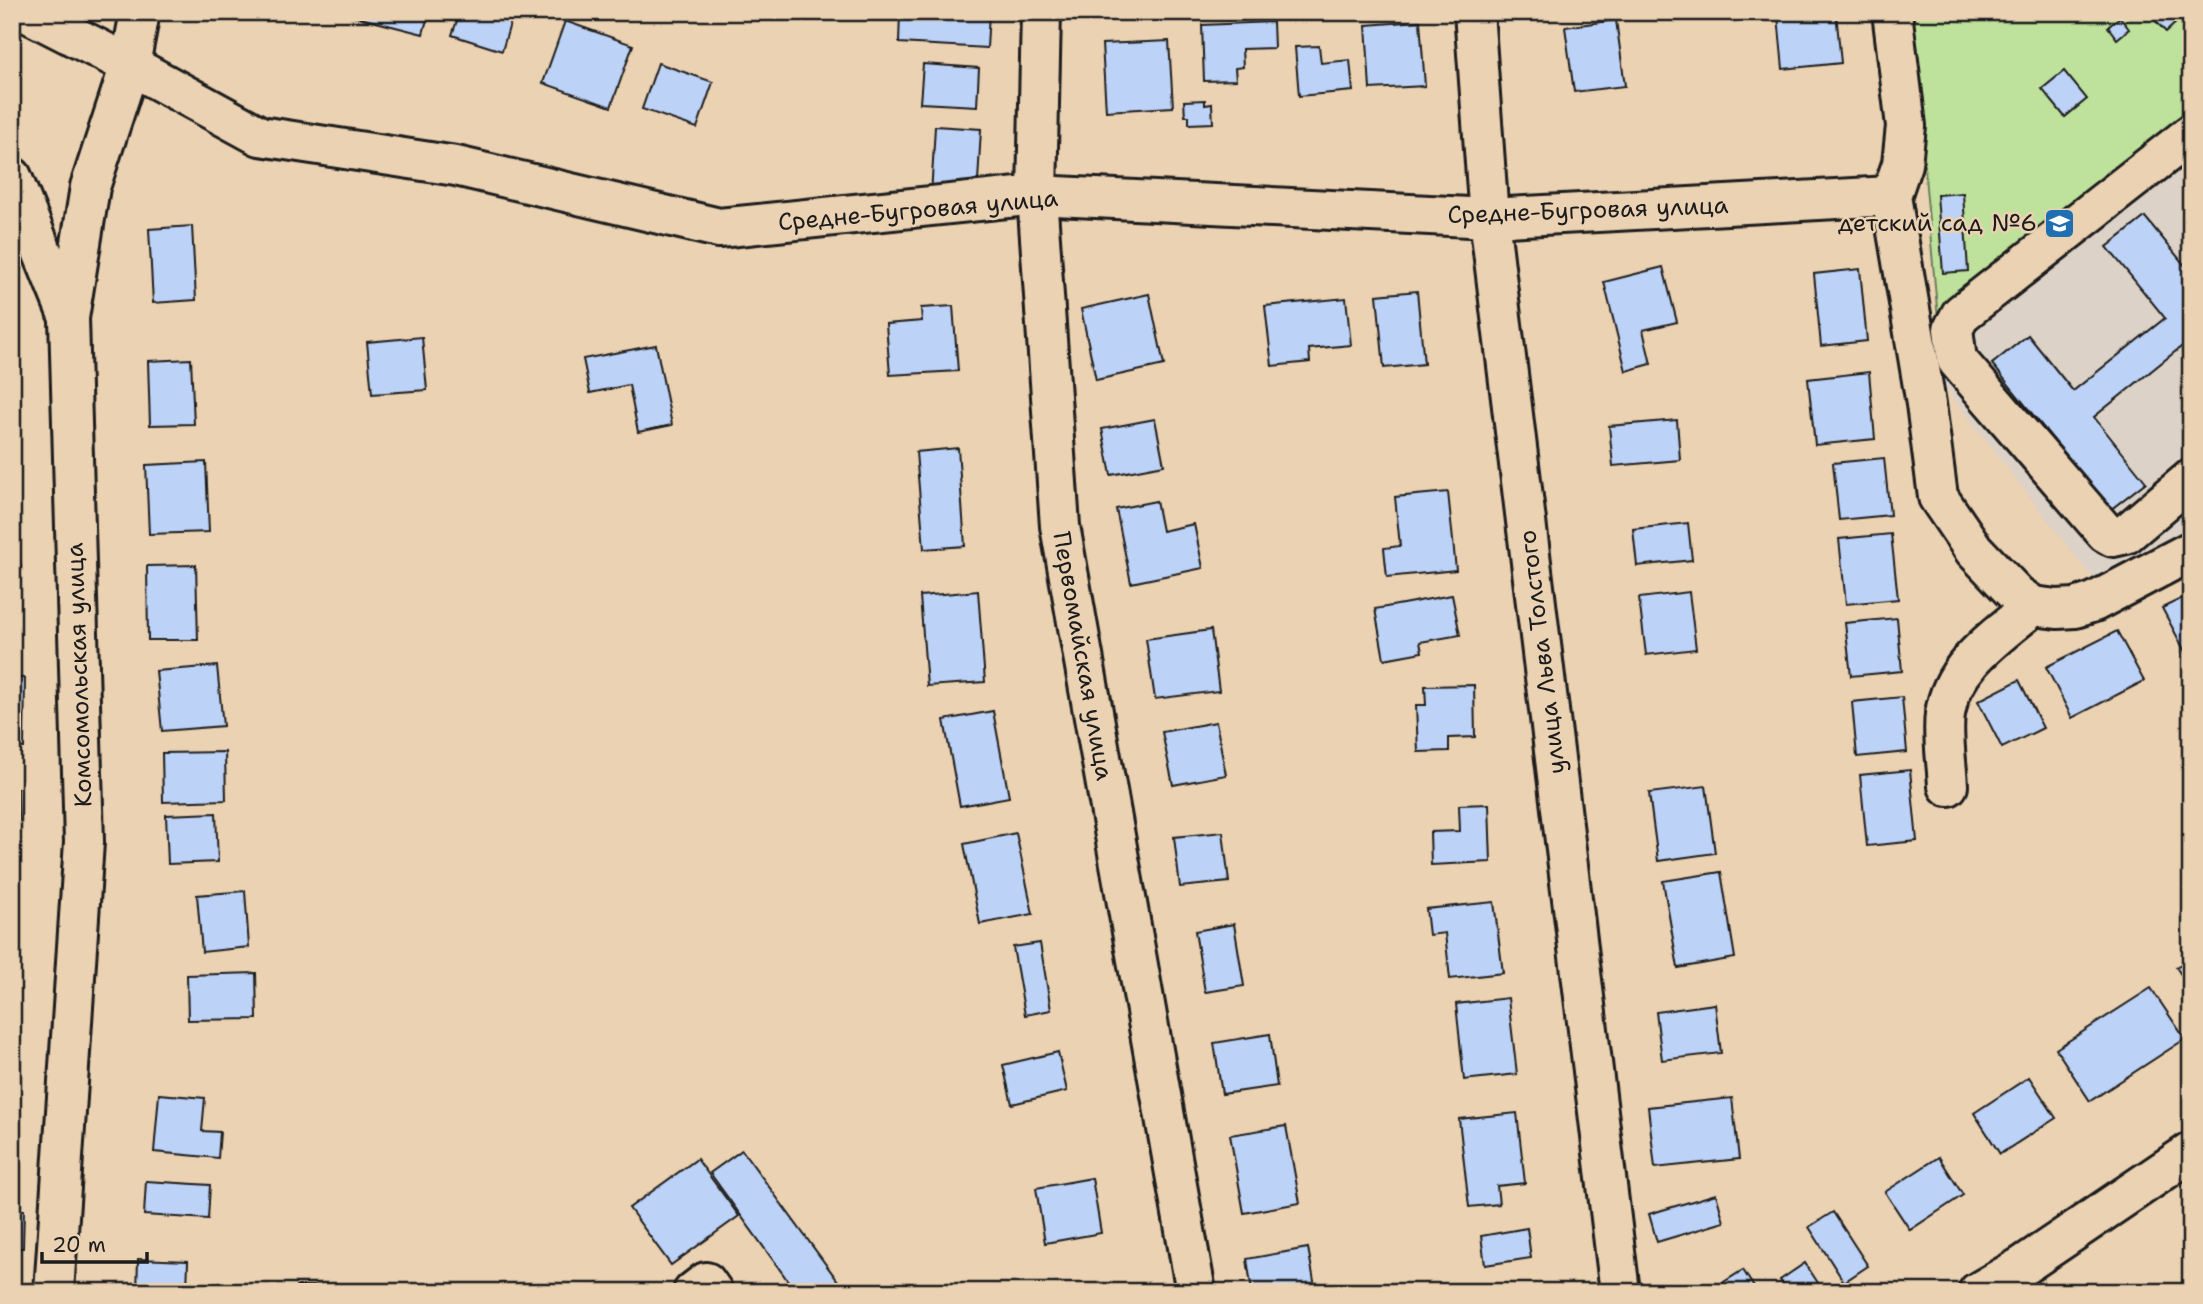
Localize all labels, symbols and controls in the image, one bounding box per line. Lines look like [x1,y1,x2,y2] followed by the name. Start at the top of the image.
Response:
[777,182,1059,238] street label: Средне-Бугровая улица
[1447,189,1729,231] street label: Средне-Бугровая улица
[2043,206,2077,240] school or university icon: детский сад №6
[1838,207,2037,239] place label: детский сад №6
[1511,528,1573,776] street label: улица Льва Толстого
[1045,529,1121,783] street label: Первомайская улица
[58,542,100,808] street label: Комсомольская улица
[42,1220,147,1264] scale bar
[52,1231,106,1259] text: 20 m

